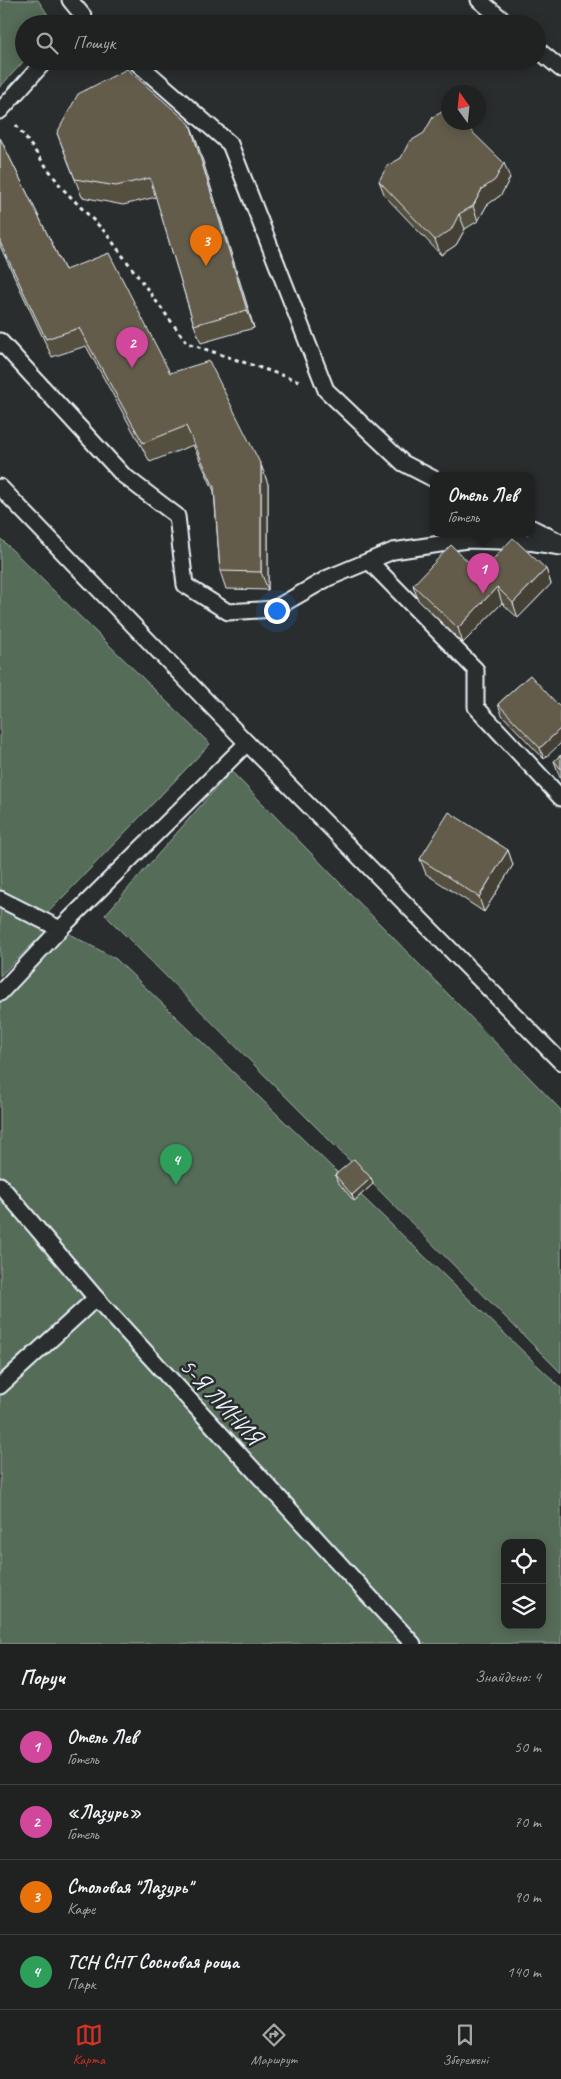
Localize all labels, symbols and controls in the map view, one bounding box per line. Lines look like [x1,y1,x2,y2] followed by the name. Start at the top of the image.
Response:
[15,15,546,70] search box
[33,29,61,57] icon: search
[73,31,115,55] text: Пошук
[441,85,486,130] north arrow
[190,225,222,266] pin: 3
[116,327,148,368] pin: 2
[430,472,535,537] popup
[447,483,518,507] text: Отель Лев
[447,507,479,527] text: Готель
[467,553,499,594] pin: 1
[264,598,290,624] your location
[160,1144,192,1185] pin: 4
[173,1351,271,1453] street label: 5-Я ЛИНИЯ
[501,1539,546,1629] map controls
[501,1539,546,1584] button: locate
[501,1584,546,1629] button: layers
[20,1664,65,1690] text: Поруч
[475,1667,541,1687] text: Знайдено: 4
[67,1725,137,1749] text: Отель Лев
[32,1737,40,1757] text: 1
[514,1737,541,1757] text: 50 m
[67,1749,99,1769] text: Готель
[67,1800,141,1824] text: «Лазурь»
[32,1812,40,1832] text: 2
[514,1812,541,1832] text: 70 m
[67,1824,99,1844] text: Готель
[67,1875,192,1899] text: Столовая "Лазурь"
[32,1887,40,1907] text: 3
[514,1887,541,1907] text: 90 m
[67,1899,95,1919] text: Кафе
[67,1950,239,1974] text: ТСН СНТ Сосновая роща
[32,1962,40,1982] text: 4
[507,1962,541,1982] text: 140 m
[67,1974,96,1994] text: Парк
[73,2021,105,2068] tab: Карта
[251,2021,297,2068] tab: Маршрут
[443,2021,488,2068] tab: Збережені

